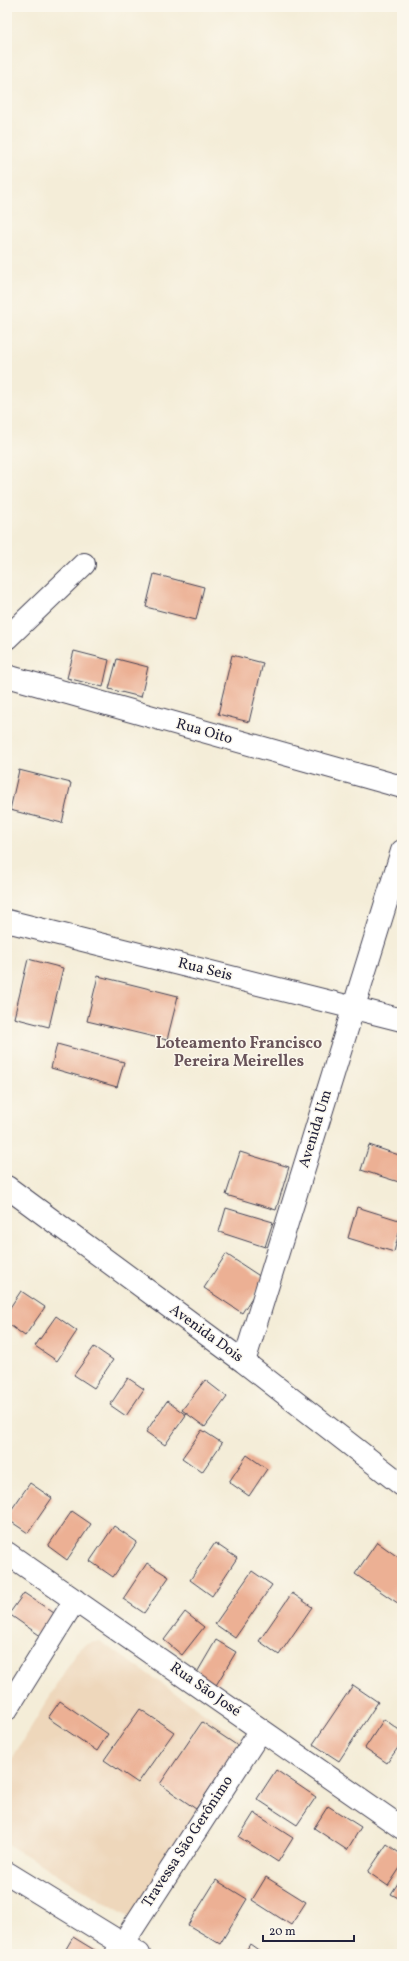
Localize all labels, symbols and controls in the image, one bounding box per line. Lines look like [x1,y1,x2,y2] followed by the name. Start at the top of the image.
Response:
[173,714,235,750] street label: Rua Oito
[176,953,234,987] street label: Rua Seis
[156,1033,322,1073] district label: Loteamento Francisco Pereira Meirelles
[294,1088,338,1170] street label: Avenida Um
[165,1300,247,1368] street label: Avenida Dois
[165,1658,245,1722] street label: Rua São José
[137,1772,239,1912] street label: Travessa São Gerônimo
[263,1917,354,1943] scale bar
[269,1924,296,1940] text: 20 m

